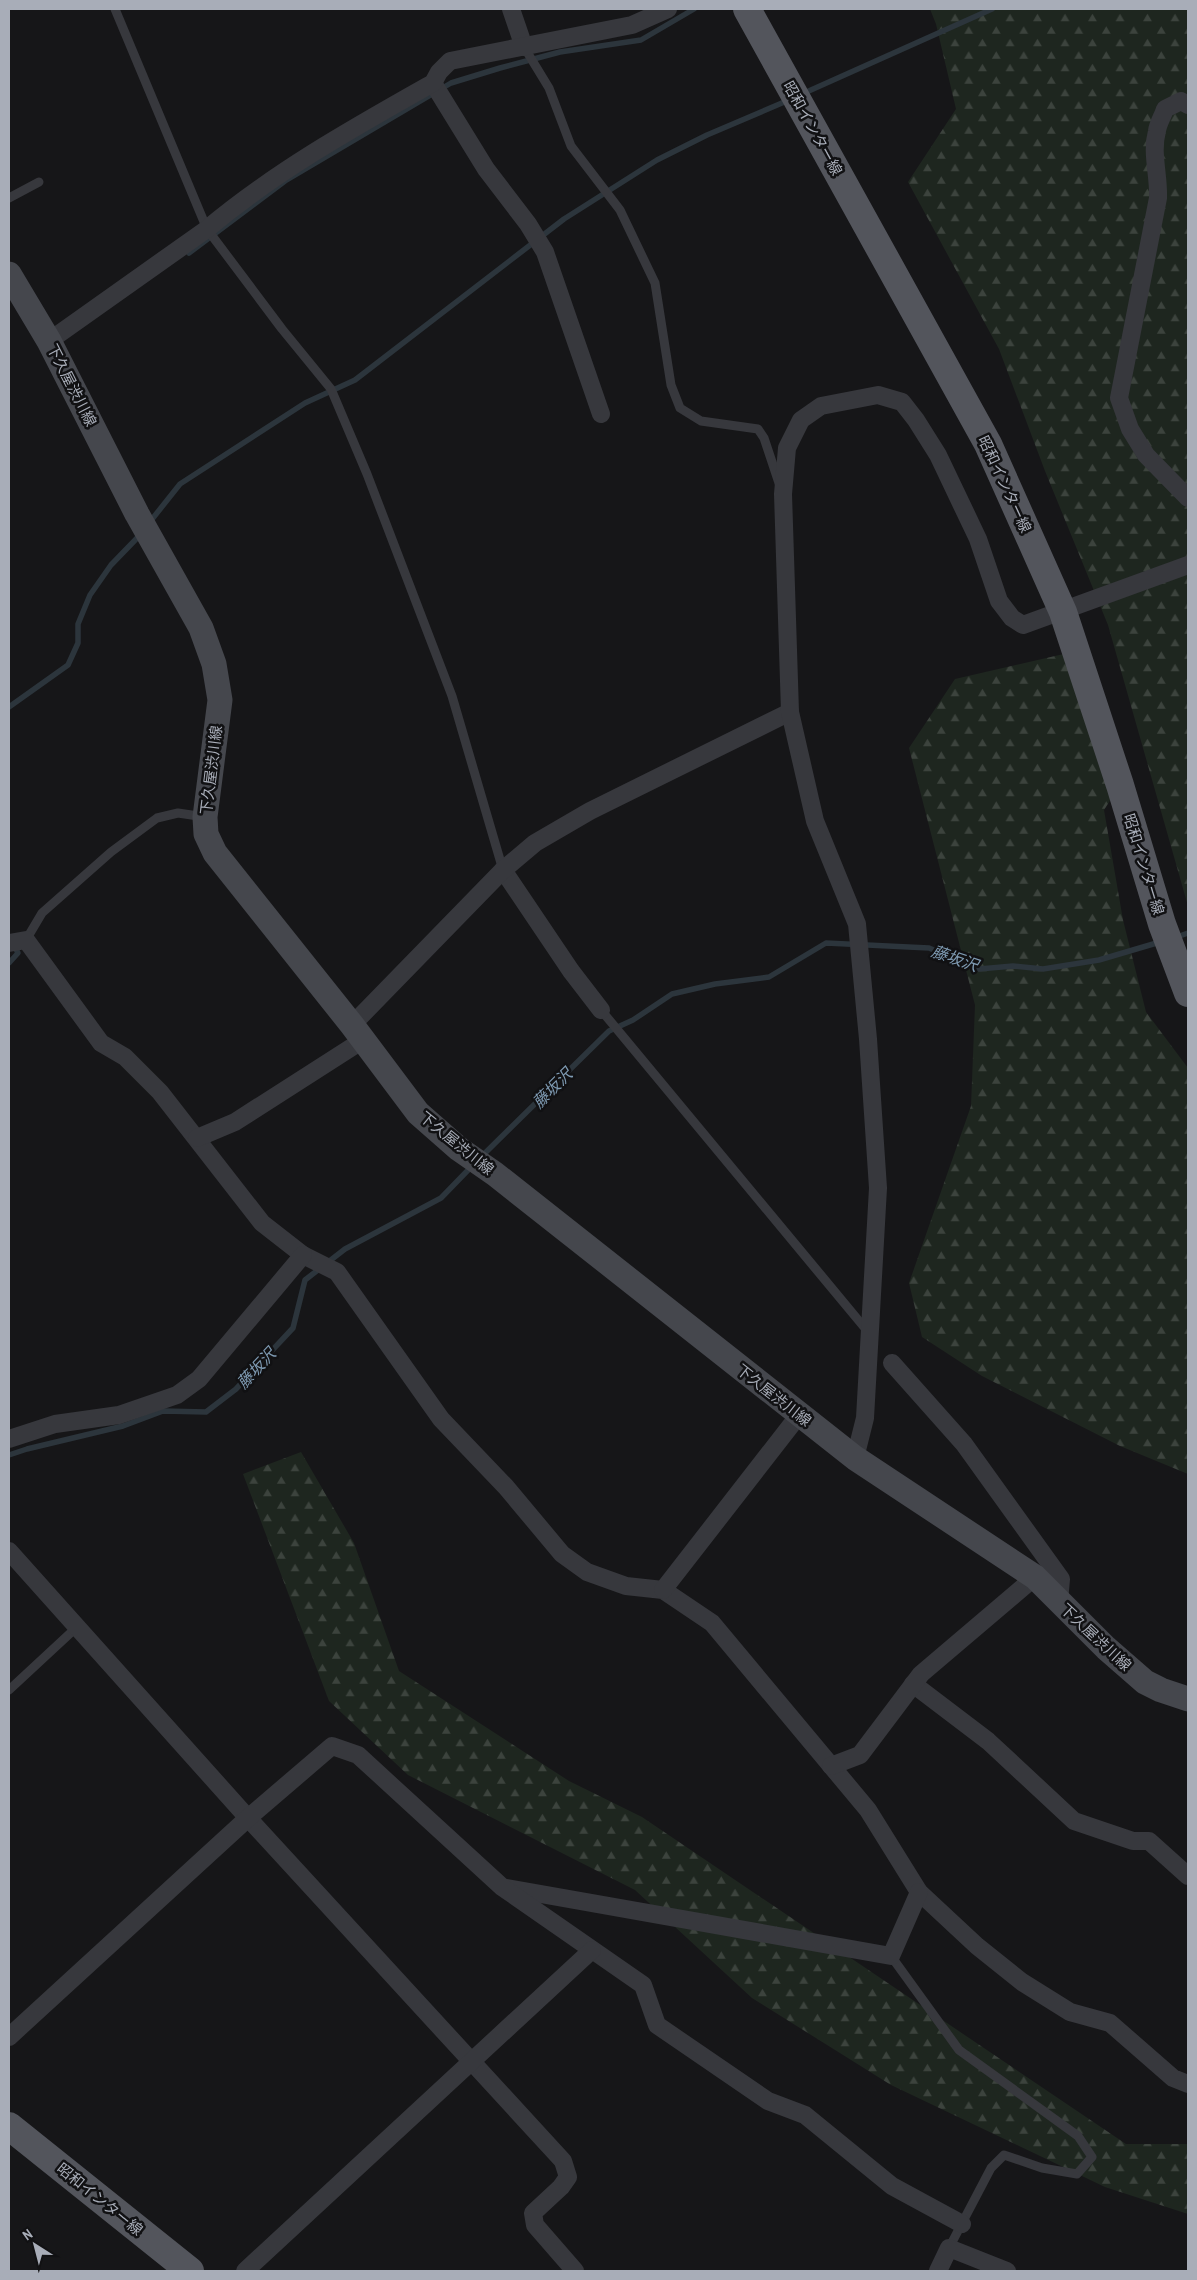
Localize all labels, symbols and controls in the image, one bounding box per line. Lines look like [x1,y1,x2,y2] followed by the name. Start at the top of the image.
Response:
[778,77,848,179] street label: 昭和インター線
[42,340,102,430] street label: 下久屋渋川線
[973,432,1037,536] street label: 昭和インター線
[195,724,227,816] street label: 下久屋渋川線
[1119,811,1169,917] street label: 昭和インター線
[929,940,983,977] water label: 藤坂沢
[527,1062,578,1113] water label: 藤坂沢
[415,1107,499,1179] street label: 下久屋渋川線
[232,1341,282,1393] water label: 藤坂沢
[732,1359,816,1431] street label: 下久屋渋川線
[1056,1599,1136,1675] street label: 下久屋渋川線
[53,2158,147,2240] street label: 昭和インター線
[10,2220,60,2270] north arrow
[19,2225,36,2244] text: N

